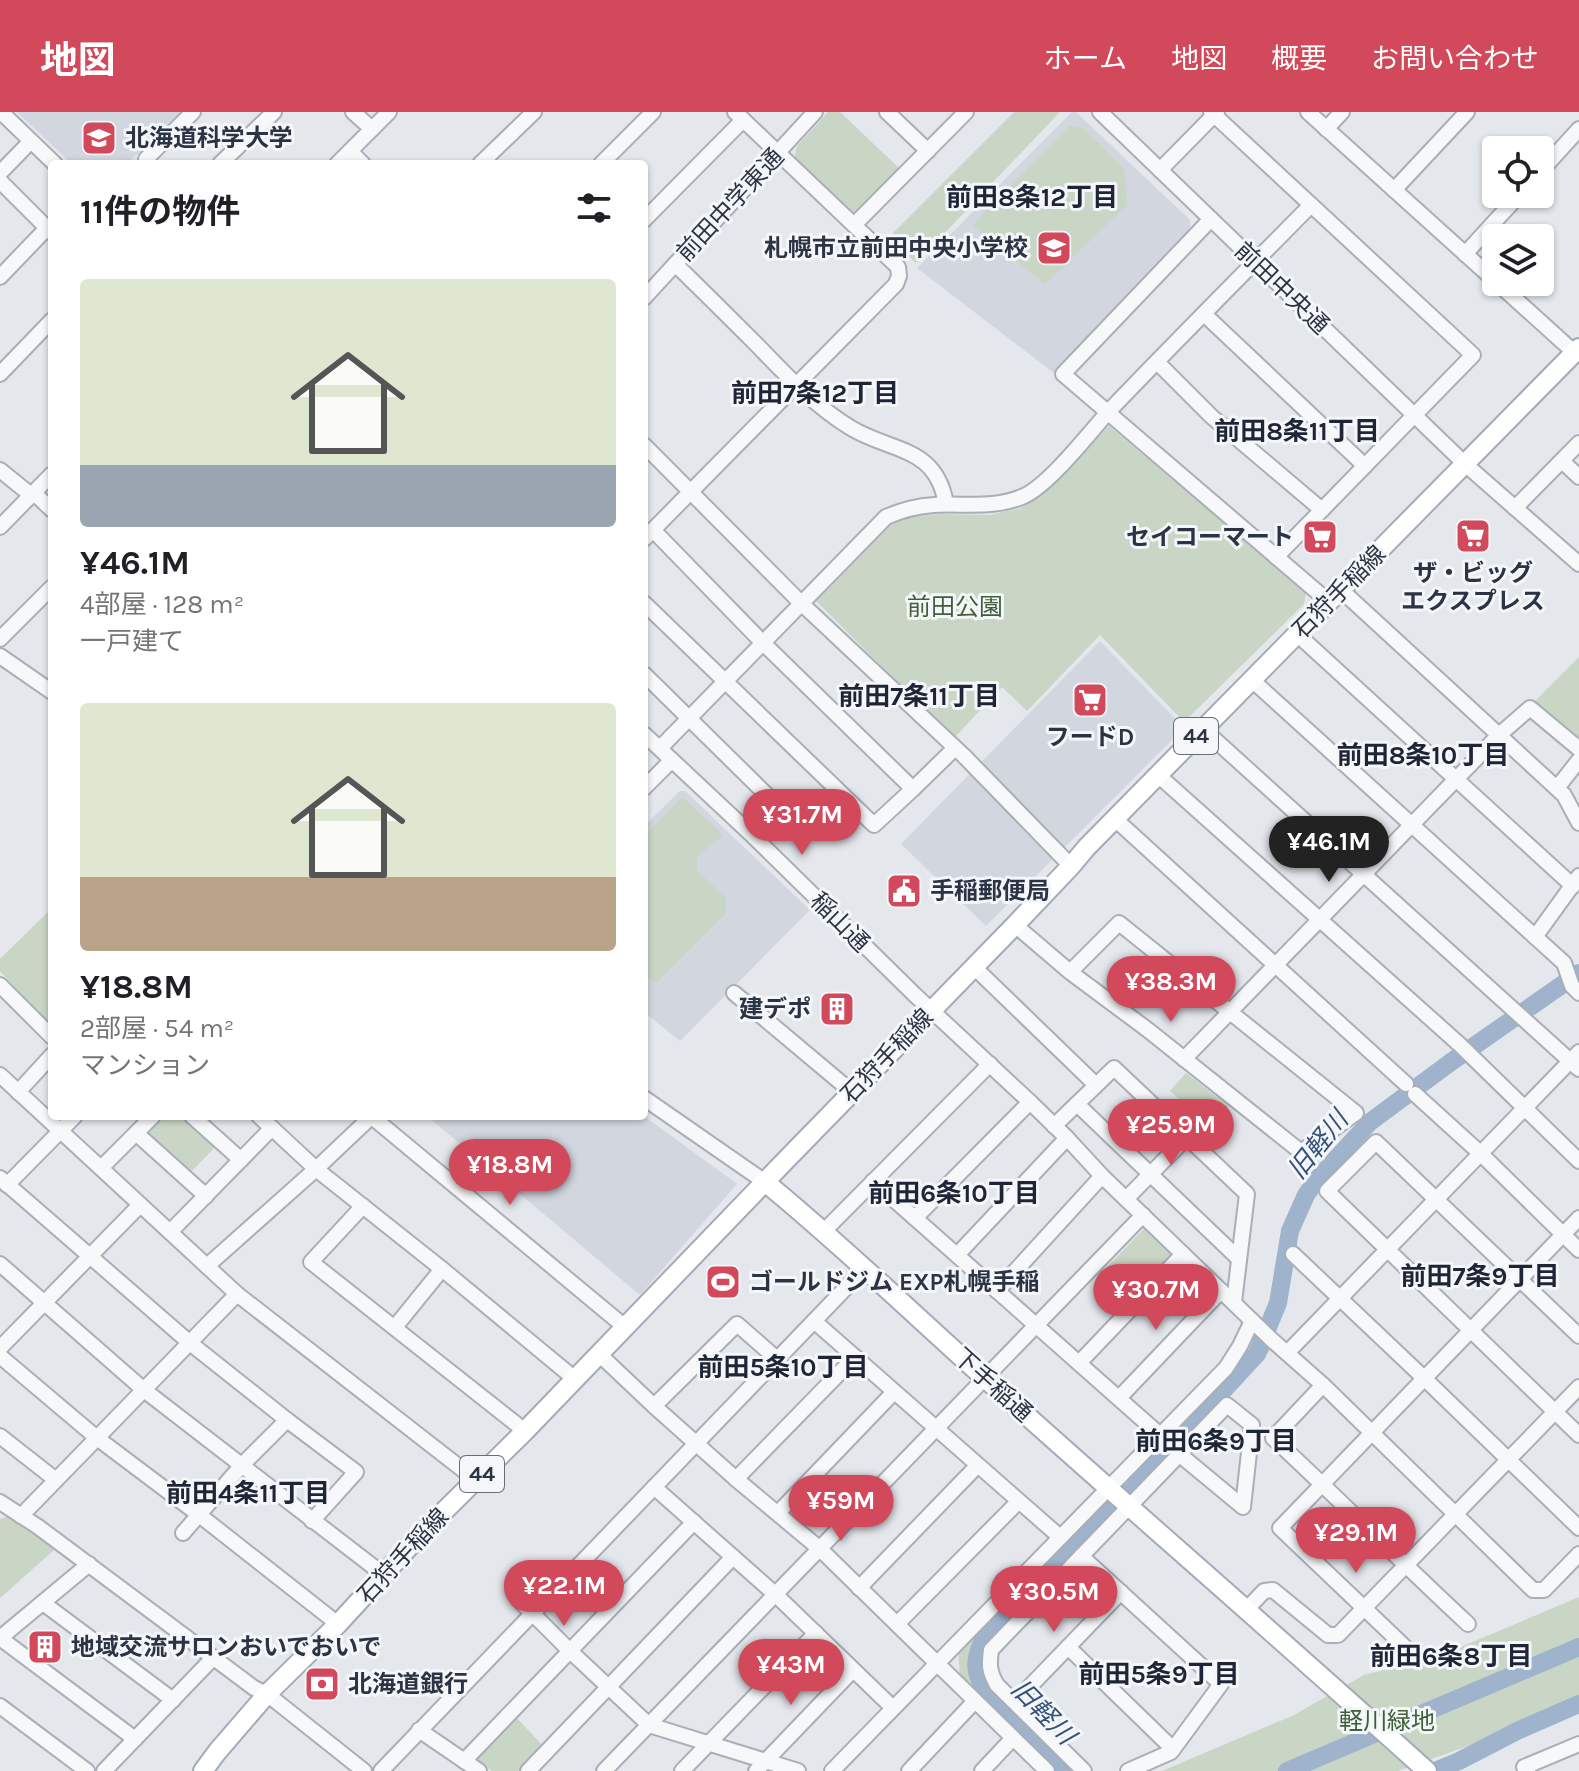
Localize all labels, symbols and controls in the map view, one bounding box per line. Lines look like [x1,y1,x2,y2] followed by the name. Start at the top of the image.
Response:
[40,38,116,83] text: 地図
[1044,42,1127,75] text: ホーム
[1171,42,1227,75] text: 地図
[1271,42,1327,75] text: 概要
[1371,42,1539,75] text: お問い合わせ
[80,119,118,157] school or university icon: 北海道科学大学
[125,124,293,152] place label: 北海道科学大学
[1482,136,1554,296] map controls
[1482,136,1554,208] button: locate
[671,143,789,267] street label: 前田中学東通
[946,182,1118,213] district label: 前田8条12丁目
[572,186,616,230] icon: filters
[80,192,240,232] text: 11件の物件
[1482,224,1554,296] button: layers
[1035,229,1073,267] school or university icon: 札幌市立前田中央小学校
[764,234,1028,262] place label: 札幌市立前田中央小学校
[1229,236,1335,340] street label: 前田中央通
[276,331,420,475] icon: home
[731,378,899,409] district label: 前田7条12丁目
[1214,416,1380,447] district label: 前田8条11丁目
[1454,517,1492,555] supermarket icon: ザ・ビッグ エクスプレス
[1301,518,1339,556] supermarket icon: セイコーマート
[1126,523,1294,551] place label: セイコーマート
[1287,540,1391,644] street label: 石狩手稲線
[80,543,190,583] text: ¥46.1M
[1401,559,1545,615] place label: ザ・ビッグ エクスプレス
[80,589,244,620] text: 4部屋 · 128 m²
[907,593,1003,621] park label: 前田公園
[80,626,184,657] text: 一戸建て
[838,681,1000,712] district label: 前田7条11丁目
[1071,681,1109,719] supermarket icon: フードD
[1174,718,1218,754] road number: 44
[1046,723,1134,751] place label: フードD
[1337,740,1509,771] district label: 前田8条10丁目
[276,755,420,899] icon: home
[737,789,867,857] pin: ¥31.7M
[761,799,843,830] text: ¥31.7M
[1264,816,1394,884] pin: ¥46.1M
[1287,826,1371,857] text: ¥46.1M
[885,872,923,910] public building icon: 手稲郵便局
[930,877,1050,905] place label: 手稲郵便局
[805,887,875,957] street label: 稲山通
[1106,956,1236,1024] pin: ¥38.3M
[1125,966,1217,997] text: ¥38.3M
[80,967,193,1007] text: ¥18.8M
[818,990,856,1028] building icon: 建デポ
[739,995,811,1023] place label: 建デポ
[835,1003,939,1109] street label: 石狩手稲線
[80,1013,234,1044] text: 2部屋 · 54 m²
[80,1050,210,1081] text: マンション
[1106,1099,1236,1167] pin: ¥25.9M
[1281,1103,1356,1185] water label: 旧軽川
[1126,1109,1216,1140] text: ¥25.9M
[445,1139,575,1207] pin: ¥18.8M
[467,1149,553,1180] text: ¥18.8M
[868,1178,1040,1209] district label: 前田6条10丁目
[1401,1261,1559,1292] district label: 前田7条9丁目
[704,1263,742,1301] sports icon: ゴールドジム EXP札幌手稲
[1091,1264,1221,1332] pin: ¥30.7M
[749,1268,1039,1296] place label: ゴールドジム EXP札幌手稲
[1111,1274,1201,1305] text: ¥30.7M
[948,1342,1038,1428] street label: 下手稲通
[698,1352,868,1383] district label: 前田5条10丁目
[1135,1426,1297,1457] district label: 前田6条9丁目
[460,1456,504,1492] road number: 44
[794,1475,888,1543] pin: ¥59M
[166,1478,330,1509] district label: 前田4条11丁目
[807,1485,875,1516] text: ¥59M
[352,1503,454,1609] street label: 石狩手稲線
[1291,1507,1421,1575] pin: ¥29.1M
[1314,1517,1398,1548] text: ¥29.1M
[499,1560,629,1628] pin: ¥22.1M
[989,1566,1119,1634] pin: ¥30.5M
[522,1570,606,1601] text: ¥22.1M
[1008,1576,1100,1607] text: ¥30.5M
[26,1628,64,1666] building icon: 地域交流サロンおいでおいで
[71,1633,382,1661] place label: 地域交流サロンおいでおいで
[744,1639,838,1707] pin: ¥43M
[1370,1641,1532,1672] district label: 前田6条8丁目
[756,1649,826,1680] text: ¥43M
[1079,1659,1240,1690] district label: 前田5条9丁目
[303,1665,341,1703] bank icon: 北海道銀行
[348,1670,468,1698] place label: 北海道銀行
[1005,1673,1083,1753] water label: 旧軽川
[1339,1707,1435,1735] park label: 軽川緑地

